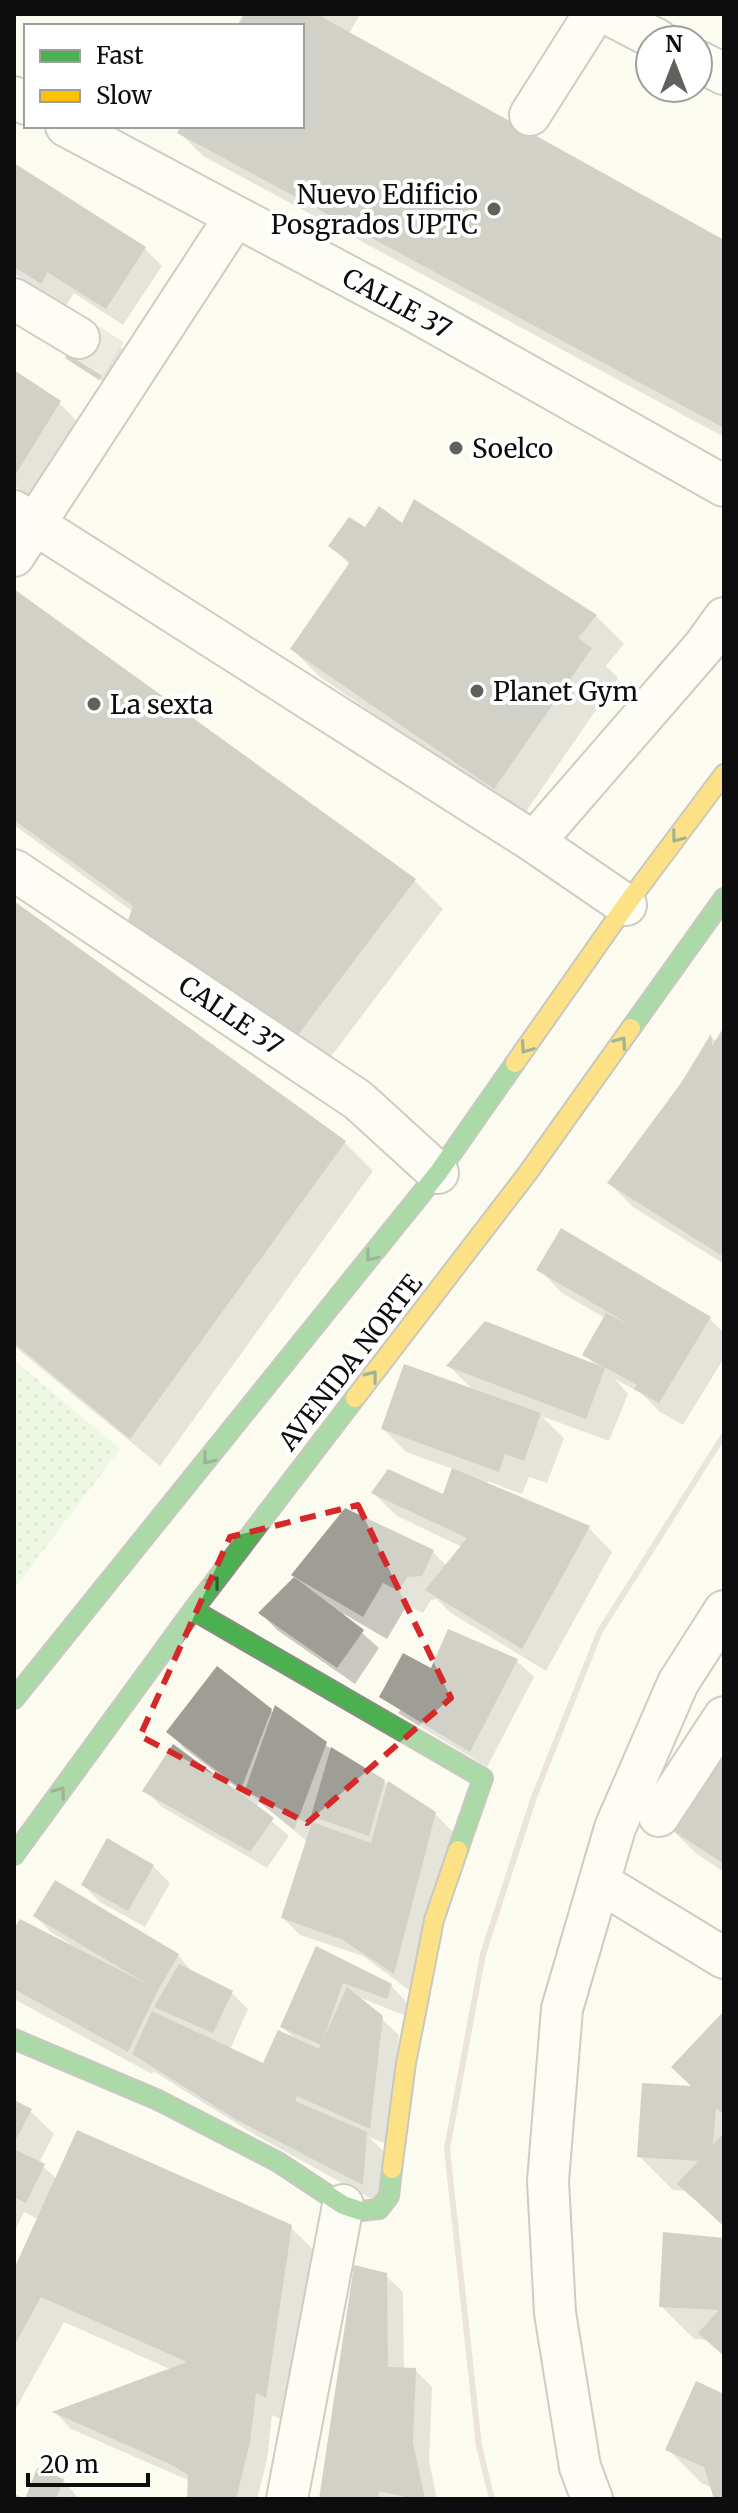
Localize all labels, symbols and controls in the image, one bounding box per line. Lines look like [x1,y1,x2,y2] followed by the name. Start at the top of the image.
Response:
[24,24,304,128] legend
[634,24,714,104] north arrow
[665,30,683,58] text: N
[96,40,144,71] text: Fast
[96,80,152,111] text: Slow
[271,178,478,241] place label: Nuevo Edificio Posgrados UPTC
[485,200,503,218] marker: Nuevo Edificio Posgrados UPTC
[337,261,457,345] street label: CALLE 37
[472,432,553,465] place label: Soelco
[447,439,465,457] marker: Soelco
[493,675,638,708] place label: Planet Gym
[468,682,486,700] marker: Planet Gym
[110,688,213,721] place label: La sexta
[85,695,103,713] marker: La sexta
[673,828,687,842] one-way arrow
[173,968,290,1062] street label: CALLE 37
[611,1037,626,1051] one-way arrow
[521,1039,535,1053] one-way arrow
[366,1247,380,1262] one-way arrow
[270,1267,429,1457] street label: AVENIDA NORTE
[363,1370,377,1385] one-way arrow
[203,1450,217,1465] one-way arrow
[204,1576,218,1591] one-way arrow
[50,1786,65,1800] one-way arrow
[28,2437,148,2487] scale bar
[40,2449,99,2480] text: 20 m

